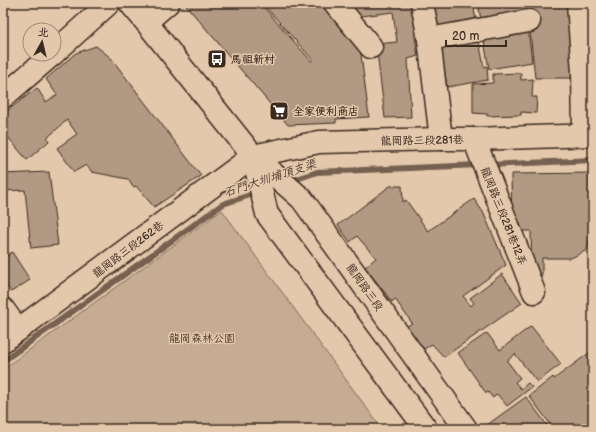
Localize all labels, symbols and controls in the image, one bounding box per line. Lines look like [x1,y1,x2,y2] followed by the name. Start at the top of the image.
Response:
[22,22,62,62] north arrow
[446,22,506,48] scale bar
[37,25,50,40] text: 北
[452,29,479,44] text: 20 m
[206,48,228,70] bus stop icon: 馬祖新村
[231,53,275,66] place label: 馬祖新村
[268,100,290,122] supermarket icon: 全家便利商店
[293,105,359,118] place label: 全家便利商店
[380,133,464,148] street label: 龍岡路三段281巷
[222,156,319,200] water label: 石門大圳埔頂支渠
[478,165,529,267] street label: 龍岡路三段281巷12弄
[90,218,166,280] street label: 龍岡路三段262巷
[343,261,386,314] street label: 龍岡路三段
[169,332,235,345] park label: 龍岡森林公園

